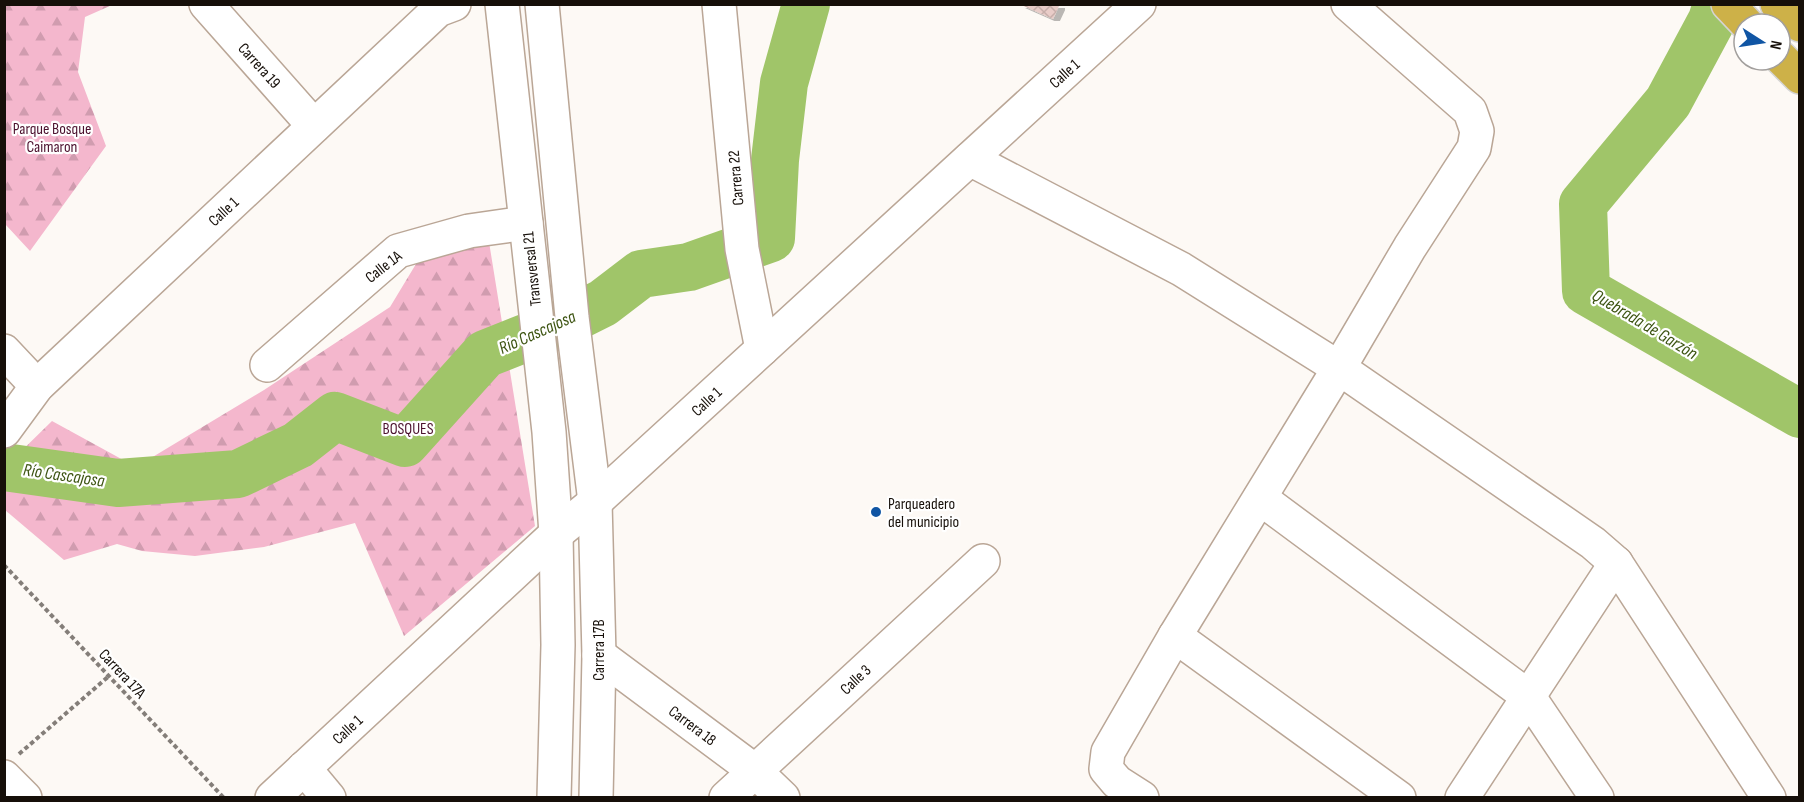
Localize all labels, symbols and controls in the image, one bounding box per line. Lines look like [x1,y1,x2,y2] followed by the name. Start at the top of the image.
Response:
[1732,12,1792,72] north arrow
[234,39,284,93] street label: Carrera 19
[1765,39,1785,51] text: N
[1046,55,1084,93] street label: Calle 1
[13,120,91,157] park label: Parque Bosque Caimaron
[725,150,748,206] street label: Carrera 22
[205,193,243,231] street label: Calle 1
[519,230,546,307] street label: Transversal 21
[362,247,406,287] street label: Calle 1A
[1588,285,1702,364] water label: Quebrada de Garzón
[495,306,580,359] water label: Río Cascajosa
[688,383,726,421] street label: Calle 1
[383,420,434,439] park label: BOSQUES
[22,459,107,492] water label: Río Cascajosa
[888,495,959,532] place label: Parqueadero del municipio
[869,505,883,519] marker: Parqueadero del municipio
[590,619,609,681] street label: Carrera 17B
[94,645,150,703] street label: Carrera 17A
[837,661,875,699] street label: Calle 3
[665,702,720,750] street label: Carrera 18
[329,711,367,749] street label: Calle 1

